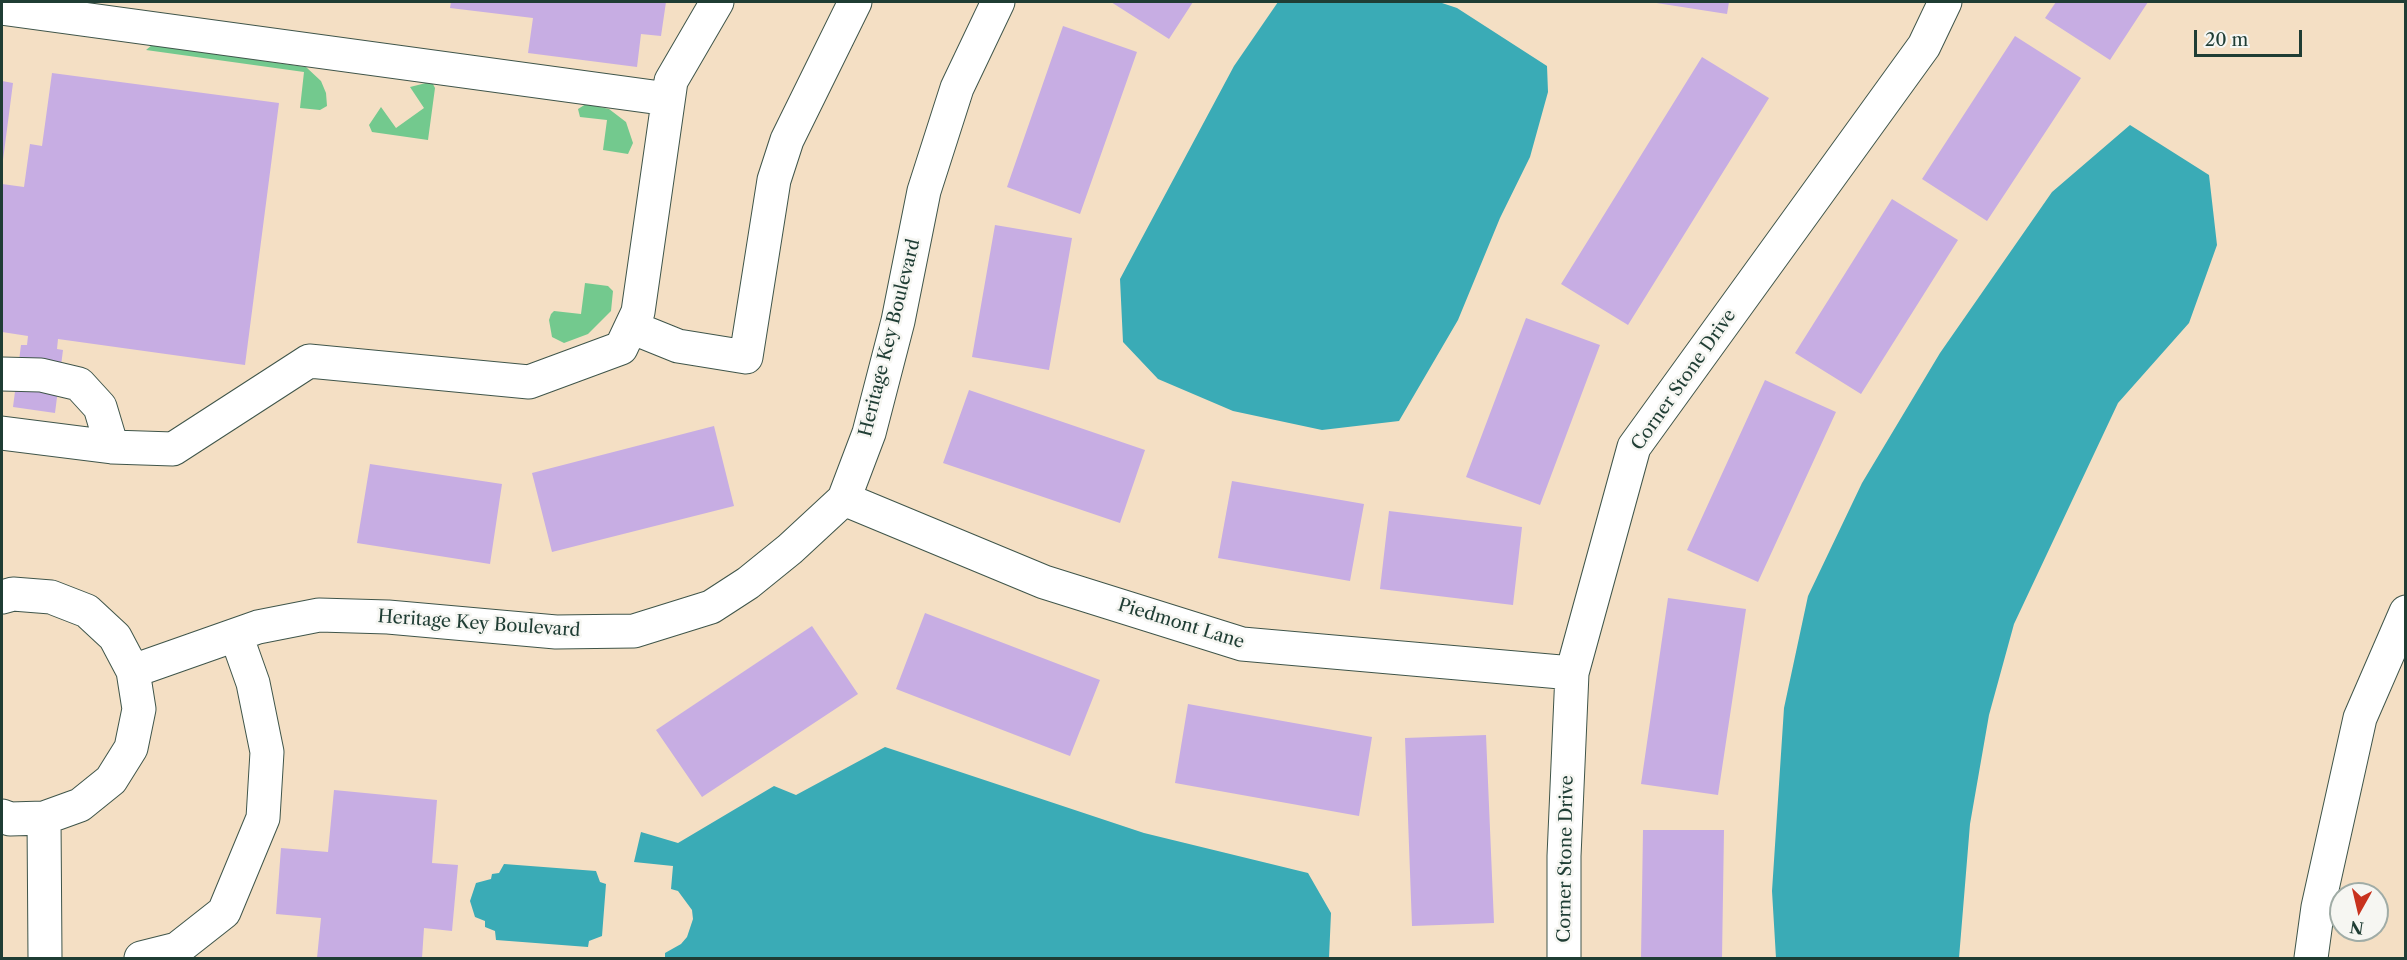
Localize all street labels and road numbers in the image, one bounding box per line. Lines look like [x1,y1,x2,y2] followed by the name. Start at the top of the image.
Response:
[855,237,925,439] street label: Heritage Key Boulevard
[1627,305,1741,455] street label: Corner Stone Drive
[1115,594,1247,654] street label: Piedmont Lane
[377,606,581,642] street label: Heritage Key Boulevard
[1554,775,1578,943] street label: Corner Stone Drive

